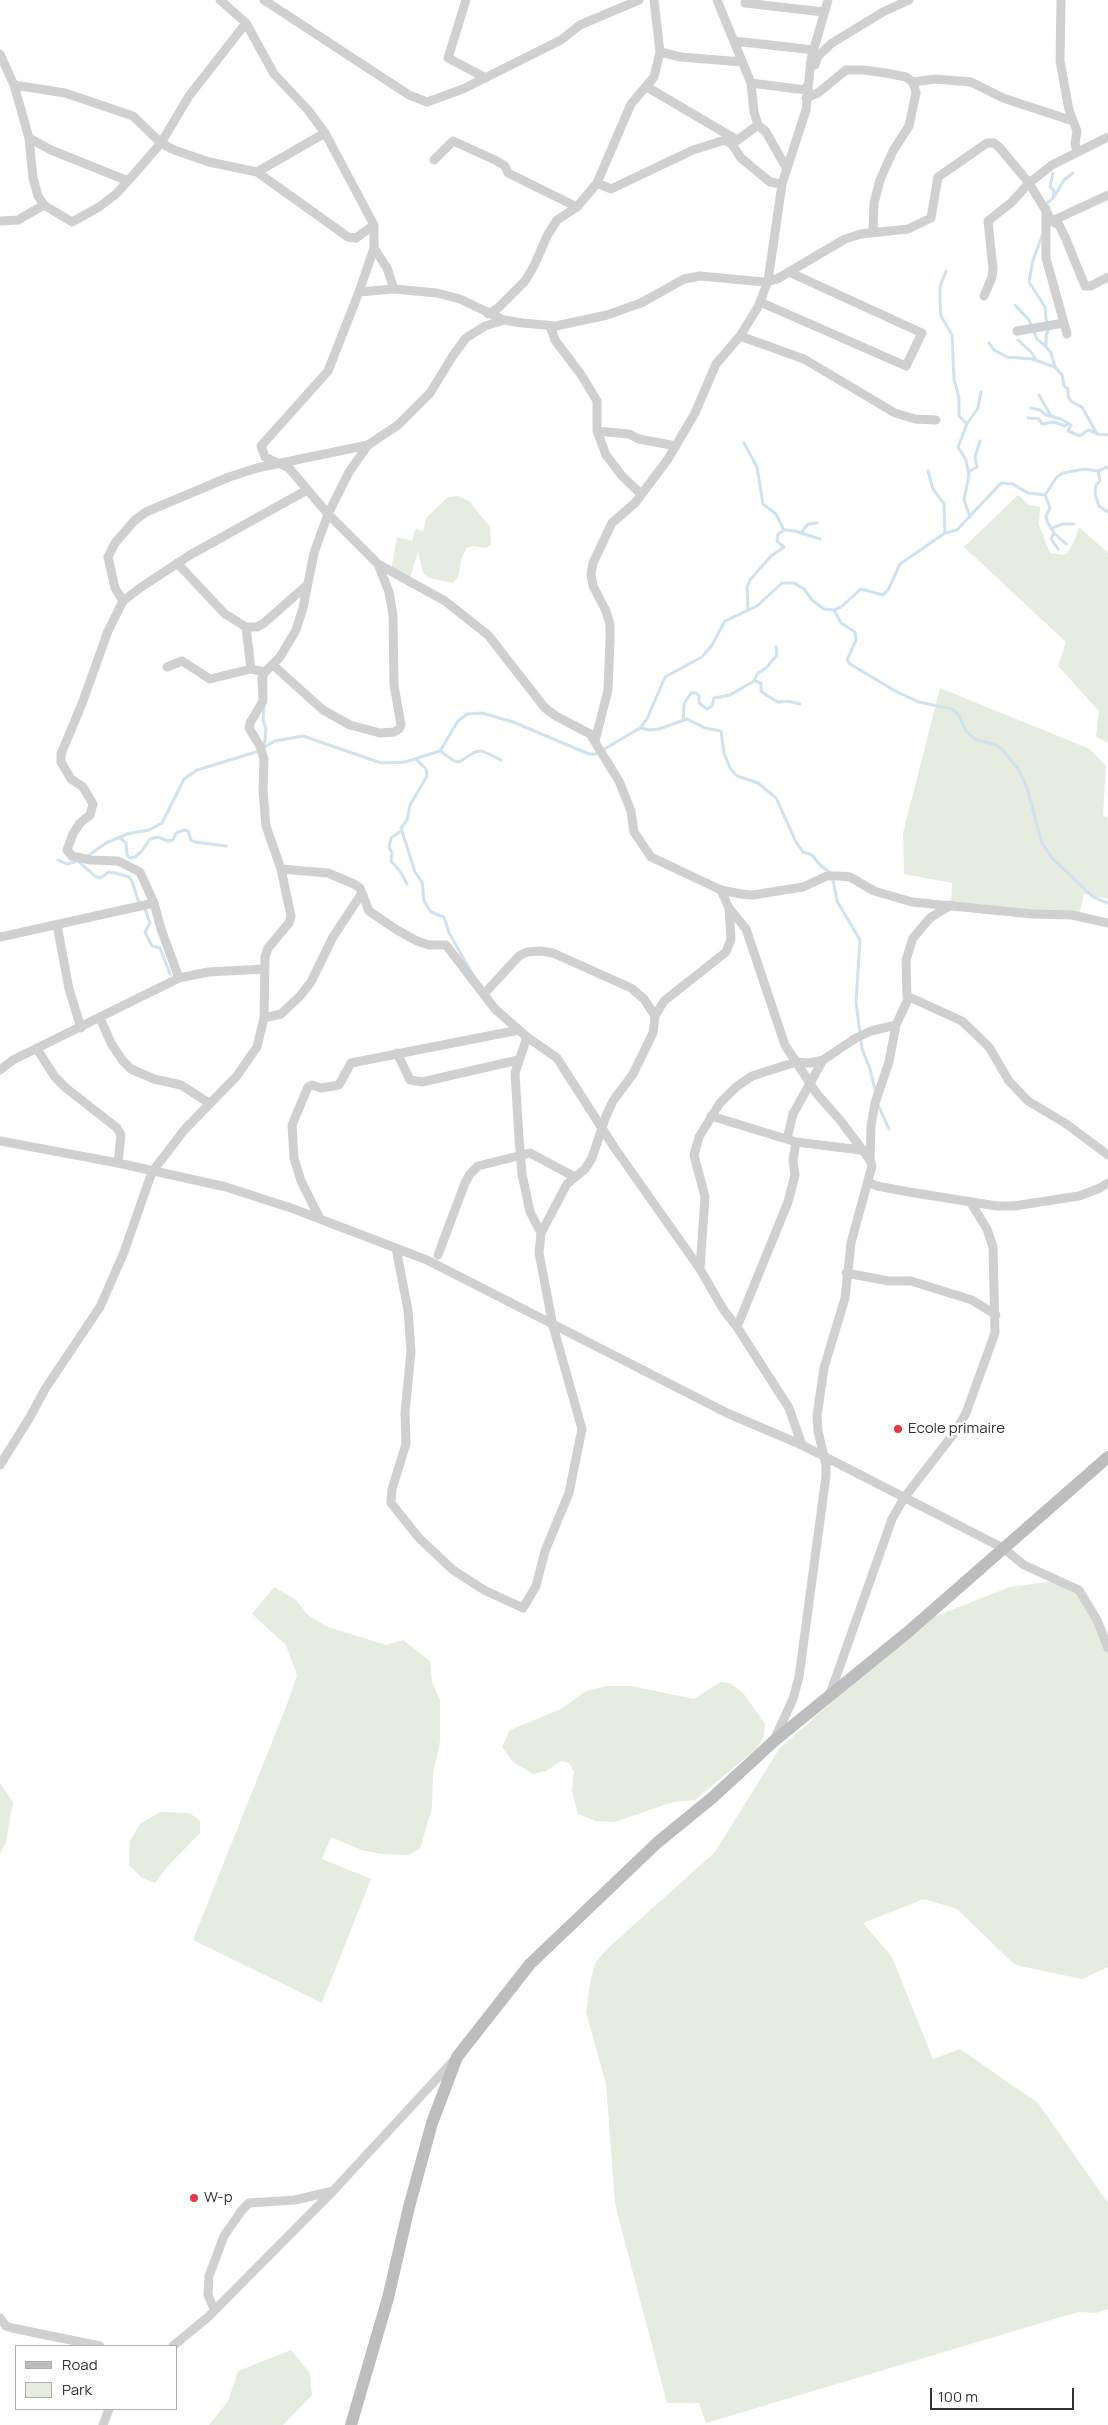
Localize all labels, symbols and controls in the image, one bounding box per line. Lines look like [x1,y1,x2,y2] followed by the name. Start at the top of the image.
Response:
[908,1420,1005,1438] place label: Ecole primaire
[892,1423,904,1435] marker: Ecole primaire
[204,2189,233,2207] place label: W-p
[188,2192,200,2204] marker: W-p
[15,2345,178,2410] legend
[62,2354,98,2375] text: Road
[933,2378,1077,2410] scale bar
[62,2379,92,2400] text: Park
[938,2386,978,2407] text: 100 m

